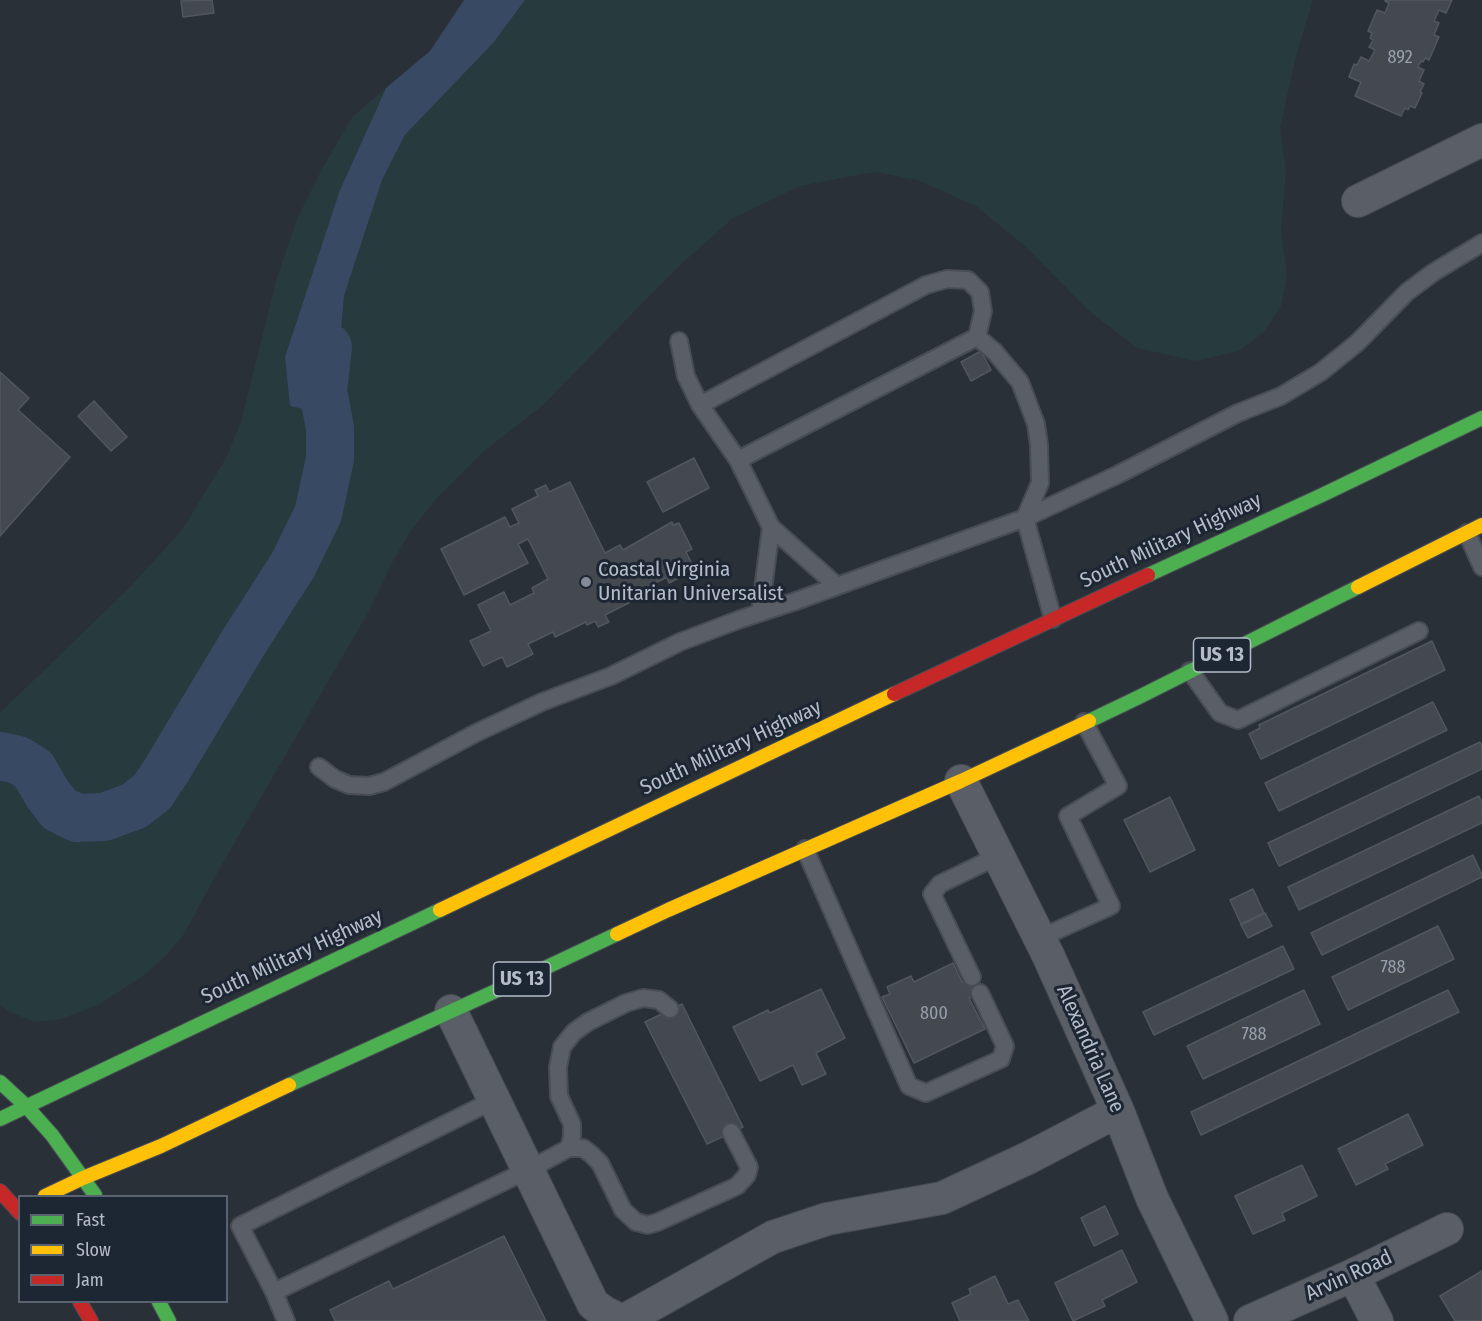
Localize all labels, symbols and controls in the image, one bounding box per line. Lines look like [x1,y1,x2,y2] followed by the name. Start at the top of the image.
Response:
[1387,47,1413,69] house number: 892
[1076,488,1266,594] street label: South Military Highway
[598,557,784,607] place label: Coastal Virginia Unitarian Universalist
[579,575,593,589] marker: Coastal Virginia Unitarian Universalist
[1194,638,1250,672] road number: US 13
[636,695,826,801] street label: South Military Highway
[197,904,387,1010] street label: South Military Highway
[1381,957,1405,979] house number: 788
[494,962,550,996] road number: US 13
[1051,981,1129,1117] street label: Alexandria Lane
[920,1003,948,1025] house number: 800
[1242,1024,1266,1046] house number: 788
[18,1195,228,1303] legend
[76,1209,105,1231] text: Fast
[76,1239,111,1261] text: Slow
[1302,1245,1396,1307] street label: Arvin Road
[76,1269,104,1291] text: Jam

